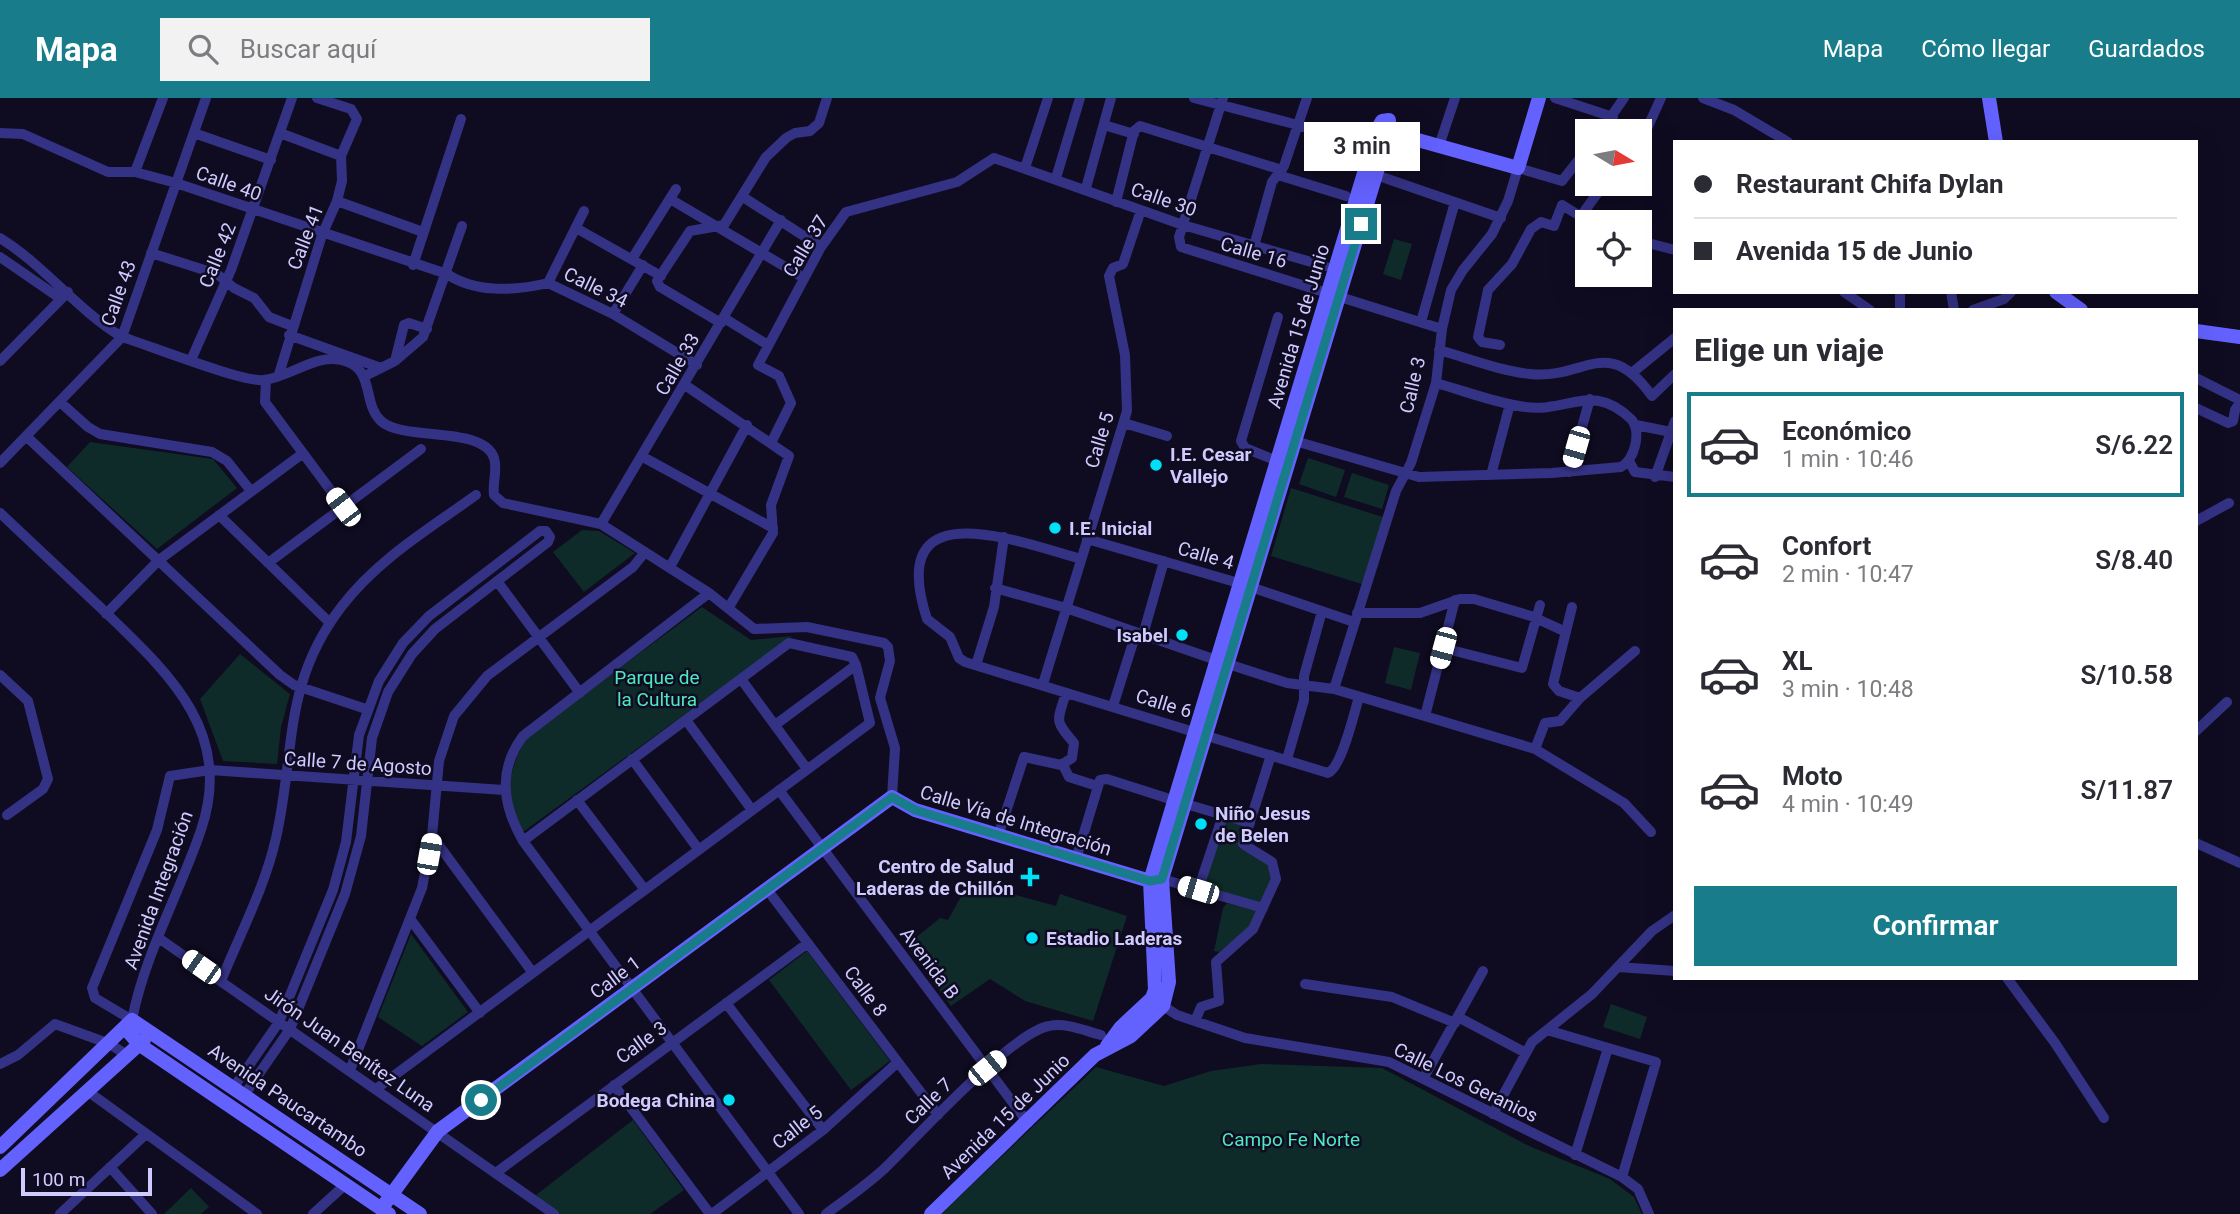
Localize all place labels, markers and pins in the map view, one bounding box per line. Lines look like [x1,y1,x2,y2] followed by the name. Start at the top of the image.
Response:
[1170,443,1252,488] place label: I.E. Cesar Vallejo
[1148,457,1164,473] marker: I.E. Cesar Vallejo
[1069,517,1152,540] place label: I.E. Inicial
[1047,520,1063,536] marker: I.E. Inicial
[1117,624,1168,647] place label: Isabel
[1174,627,1190,643] marker: Isabel
[1215,802,1311,847] place label: Niño Jesus de Belen
[1193,816,1209,832] marker: Niño Jesus de Belen
[856,855,1014,900] place label: Centro de Salud Laderas de Chillón
[1020,867,1040,887] marker: Centro de Salud Laderas de Chillón
[1046,927,1182,950] place label: Estadio Laderas
[1024,930,1040,946] marker: Estadio Laderas
[597,1089,715,1112] place label: Bodega China
[721,1092,737,1108] marker: Bodega China

